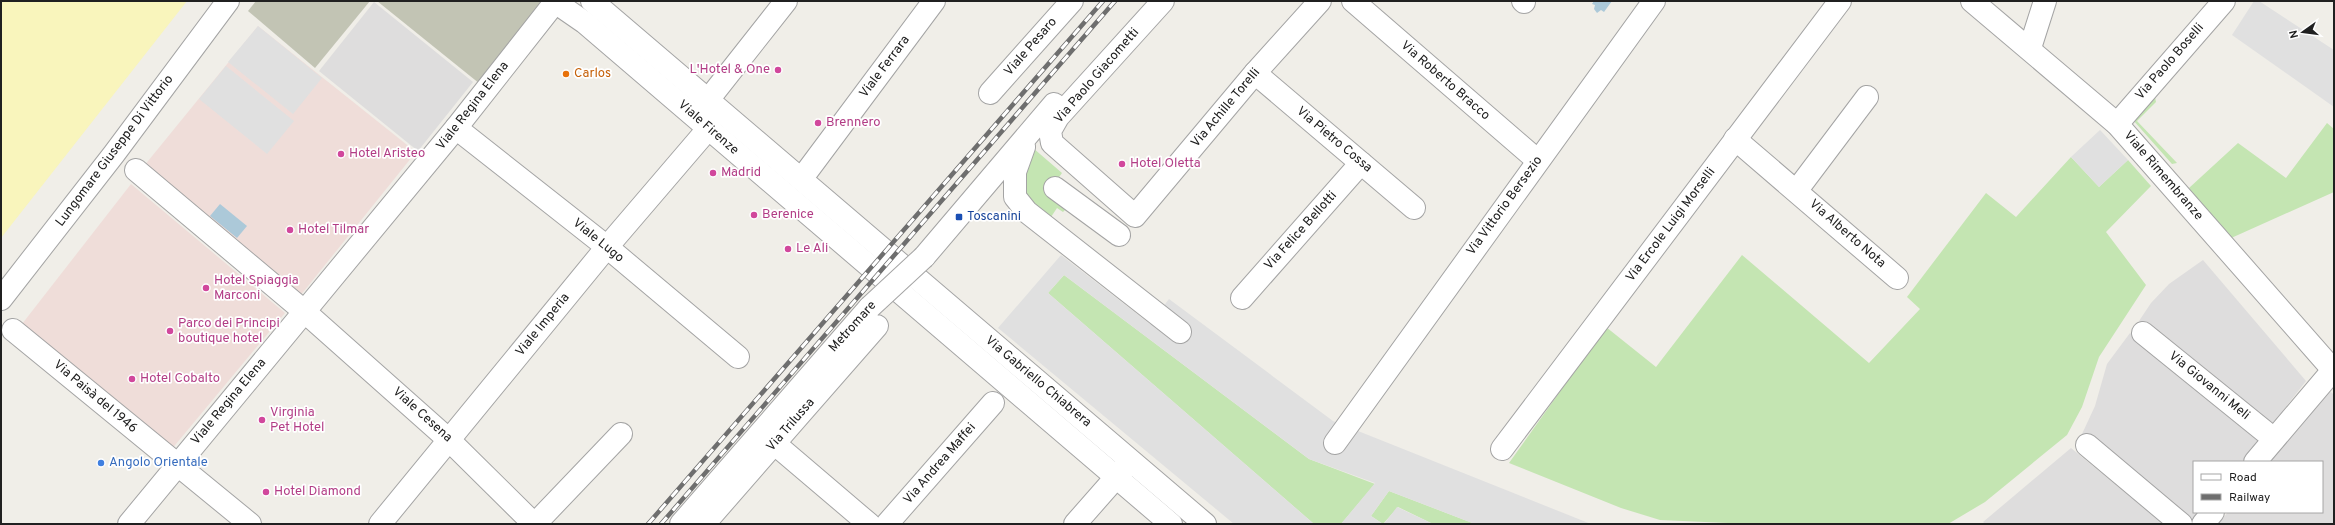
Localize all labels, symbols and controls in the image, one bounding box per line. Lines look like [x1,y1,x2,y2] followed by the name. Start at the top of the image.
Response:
[2283,12,2323,52] north arrow
[1001,15,1061,79] street label: Viale Pesaro
[2132,20,2208,104] street label: Via Paolo Boselli
[1051,25,1143,127] street label: Via Paolo Giacometti
[2287,29,2302,40] text: N
[856,33,914,101] street label: Viale Ferrara
[1397,38,1493,124] street label: Via Roberto Bracco
[433,58,513,154] street label: Viale Regina Elena
[690,62,770,78] place label: L'Hotel & One
[773,65,783,75] marker: L'Hotel & One
[1188,65,1264,151] street label: Via Achille Torelli
[574,66,611,82] place label: Carlos
[561,69,571,79] marker: Carlos
[53,72,177,230] street label: Lungomare Giuseppe Di Vittorio
[674,97,742,159] street label: Viale Firenze
[1293,104,1375,176] street label: Via Pietro Cossa
[826,115,881,131] place label: Brennero
[813,118,823,128] marker: Brennero
[2120,128,2206,224] street label: Viale Rimembranze
[349,146,425,162] place label: Hotel Aristeo
[336,149,346,159] marker: Hotel Aristeo
[1464,153,1546,259] street label: Via Vittorio Bersezio
[1130,156,1201,172] place label: Hotel Oletta
[1117,159,1127,169] marker: Hotel Oletta
[721,165,761,181] place label: Madrid
[1623,165,1719,285] street label: Via Ercole Luigi Morselli
[708,168,718,178] marker: Madrid
[1261,188,1341,274] street label: Via Felice Bellotti
[1805,196,1889,272] street label: Via Alberto Nota
[762,207,814,223] place label: Berenice
[967,209,1021,225] place label: Toscanini
[749,210,759,220] marker: Berenice
[954,212,964,222] marker: Toscanini
[569,216,627,266] street label: Viale Lugo
[298,222,369,238] place label: Hotel Tilmar
[285,225,295,235] marker: Hotel Tilmar
[796,241,828,257] place label: Le Ali
[783,244,793,254] marker: Le Ali
[214,273,299,304] place label: Hotel Spiaggia Marconi
[201,283,211,293] marker: Hotel Spiaggia Marconi
[513,290,573,360] street label: Viale Imperia
[826,298,880,356] street label: Metromare
[178,316,280,347] place label: Parco dei Principi boutique hotel
[165,326,175,336] marker: Parco dei Principi boutique hotel
[982,333,1094,431] street label: Via Gabriello Chiabrera
[2165,348,2253,424] street label: Via Giovanni Meli
[188,355,270,449] street label: Viale Regina Elena
[50,357,140,437] street label: Via Paisà del 1946
[140,371,220,387] place label: Hotel Cobalto
[127,374,137,384] marker: Hotel Cobalto
[389,384,455,446] street label: Viale Cesena
[763,395,819,455] street label: Via Trilussa
[270,405,325,436] place label: Virginia Pet Hotel
[257,415,267,425] marker: Virginia Pet Hotel
[900,420,980,508] street label: Via Andrea Maffei
[109,455,208,471] place label: Angolo Orientale
[96,458,106,468] marker: Angolo Orientale
[2193,461,2323,513] legend
[2229,470,2257,486] text: Road
[274,484,361,500] place label: Hotel Diamond
[261,487,271,497] marker: Hotel Diamond
[2229,490,2270,506] text: Railway

